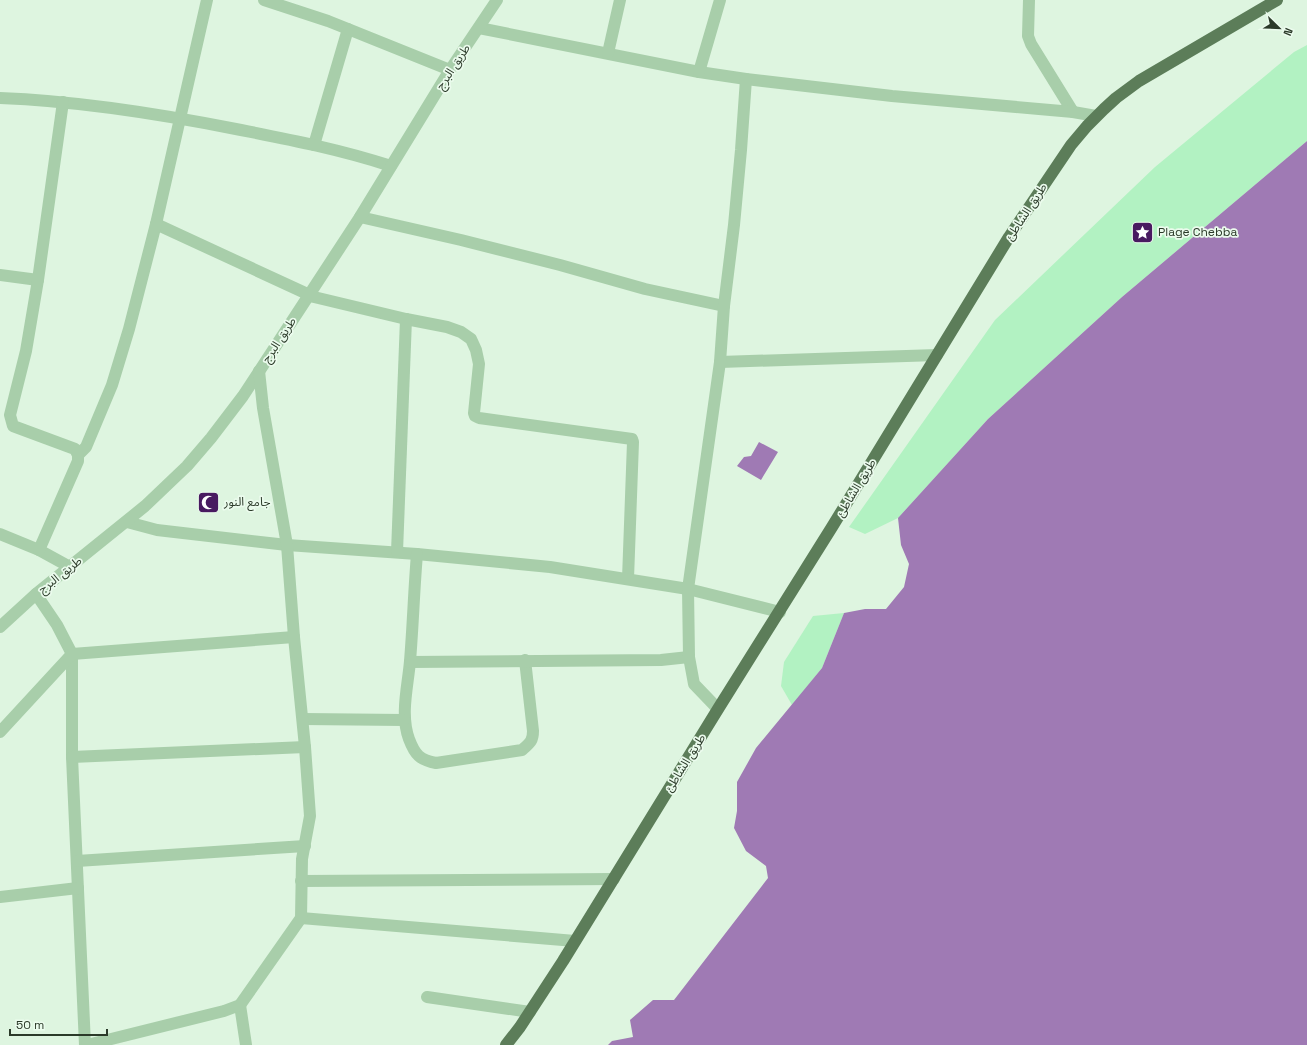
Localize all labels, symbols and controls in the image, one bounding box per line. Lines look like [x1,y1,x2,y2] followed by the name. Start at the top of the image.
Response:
[1259,8,1299,48] north arrow
[1280,26,1296,38] text: N
[432,41,475,93] street label: طريق البرج
[1001,180,1051,244] street label: طريق الشاطئ
[1130,219,1156,245] place icon: Plage Chebba
[1158,224,1237,240] place label: Plage Chebba
[258,314,301,366] street label: طريق البرج
[832,456,880,520] street label: طريق الشاطئ
[195,489,221,515] mosque icon: جامع النور
[223,494,270,511] place label: جامع النور
[35,553,86,598] street label: طريق البرج
[661,731,709,795] street label: طريق الشاطئ
[10,1011,107,1037] scale bar
[16,1017,44,1033] text: 50 m

